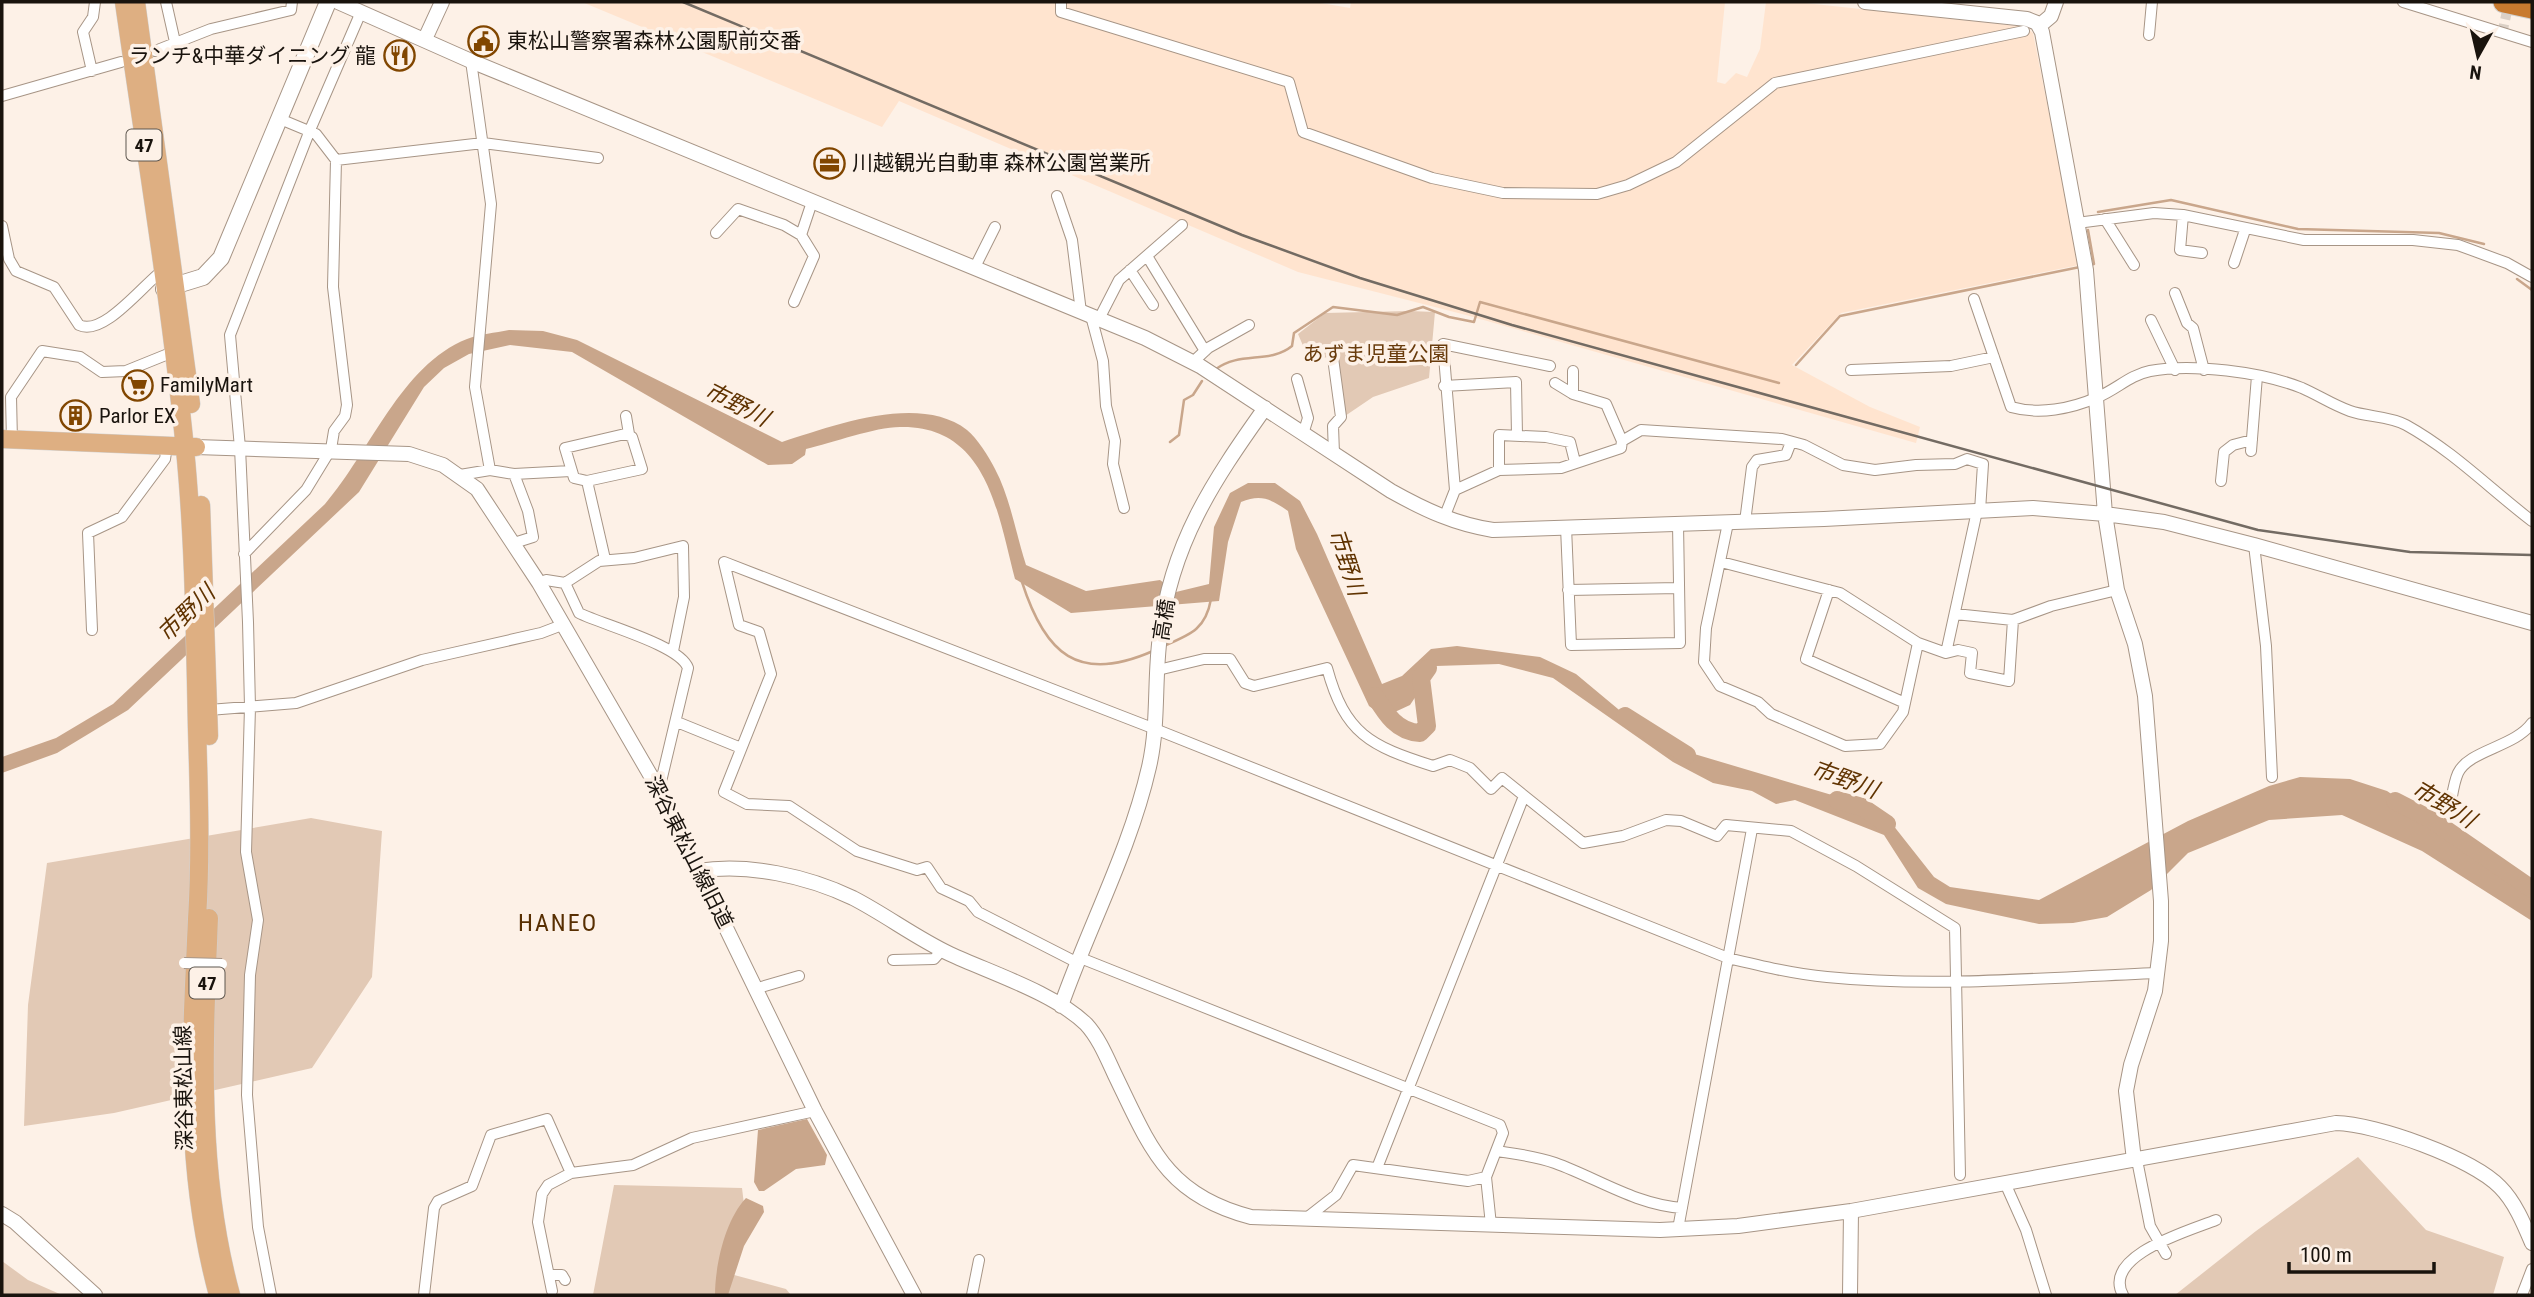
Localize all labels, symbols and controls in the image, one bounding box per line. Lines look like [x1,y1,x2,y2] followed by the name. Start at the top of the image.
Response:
[2443,21,2513,91] north arrow
[467,24,501,58] public building icon: 東松山警察署森林公園駅前交番
[507,29,801,53] place label: 東松山警察署森林公園駅前交番
[382,39,416,73] restaurant icon: ランチ&中華ダイニング 龍
[129,44,376,68] place label: ランチ&中華ダイニング 龍
[2468,60,2483,85] text: N
[127,130,162,160] road number: 47
[812,146,846,180] office icon: 川越観光自動車 森林公園営業所
[852,151,1151,175] place label: 川越観光自動車 森林公園営業所
[1303,342,1450,366] park label: あずま児童公園
[120,368,154,402] supermarket icon: FamilyMart
[160,373,253,397] place label: FamilyMart
[700,377,776,433] water label: 市野川
[59,399,93,433] building icon: Parlor EX
[99,404,176,428] place label: Parlor EX
[1323,525,1371,602] water label: 市野川
[152,578,223,647] water label: 市野川
[1149,597,1179,643] street label: 高橋
[1808,755,1885,805] water label: 市野川
[640,772,738,932] street label: 深谷東松山線旧道
[2407,775,2483,835] water label: 市野川
[518,909,598,937] district label: HANEO
[190,967,224,998] road number: 47
[171,1025,197,1151] street label: 深谷東松山線
[2289,1230,2434,1274] scale bar
[2300,1243,2352,1267] text: 100 m

